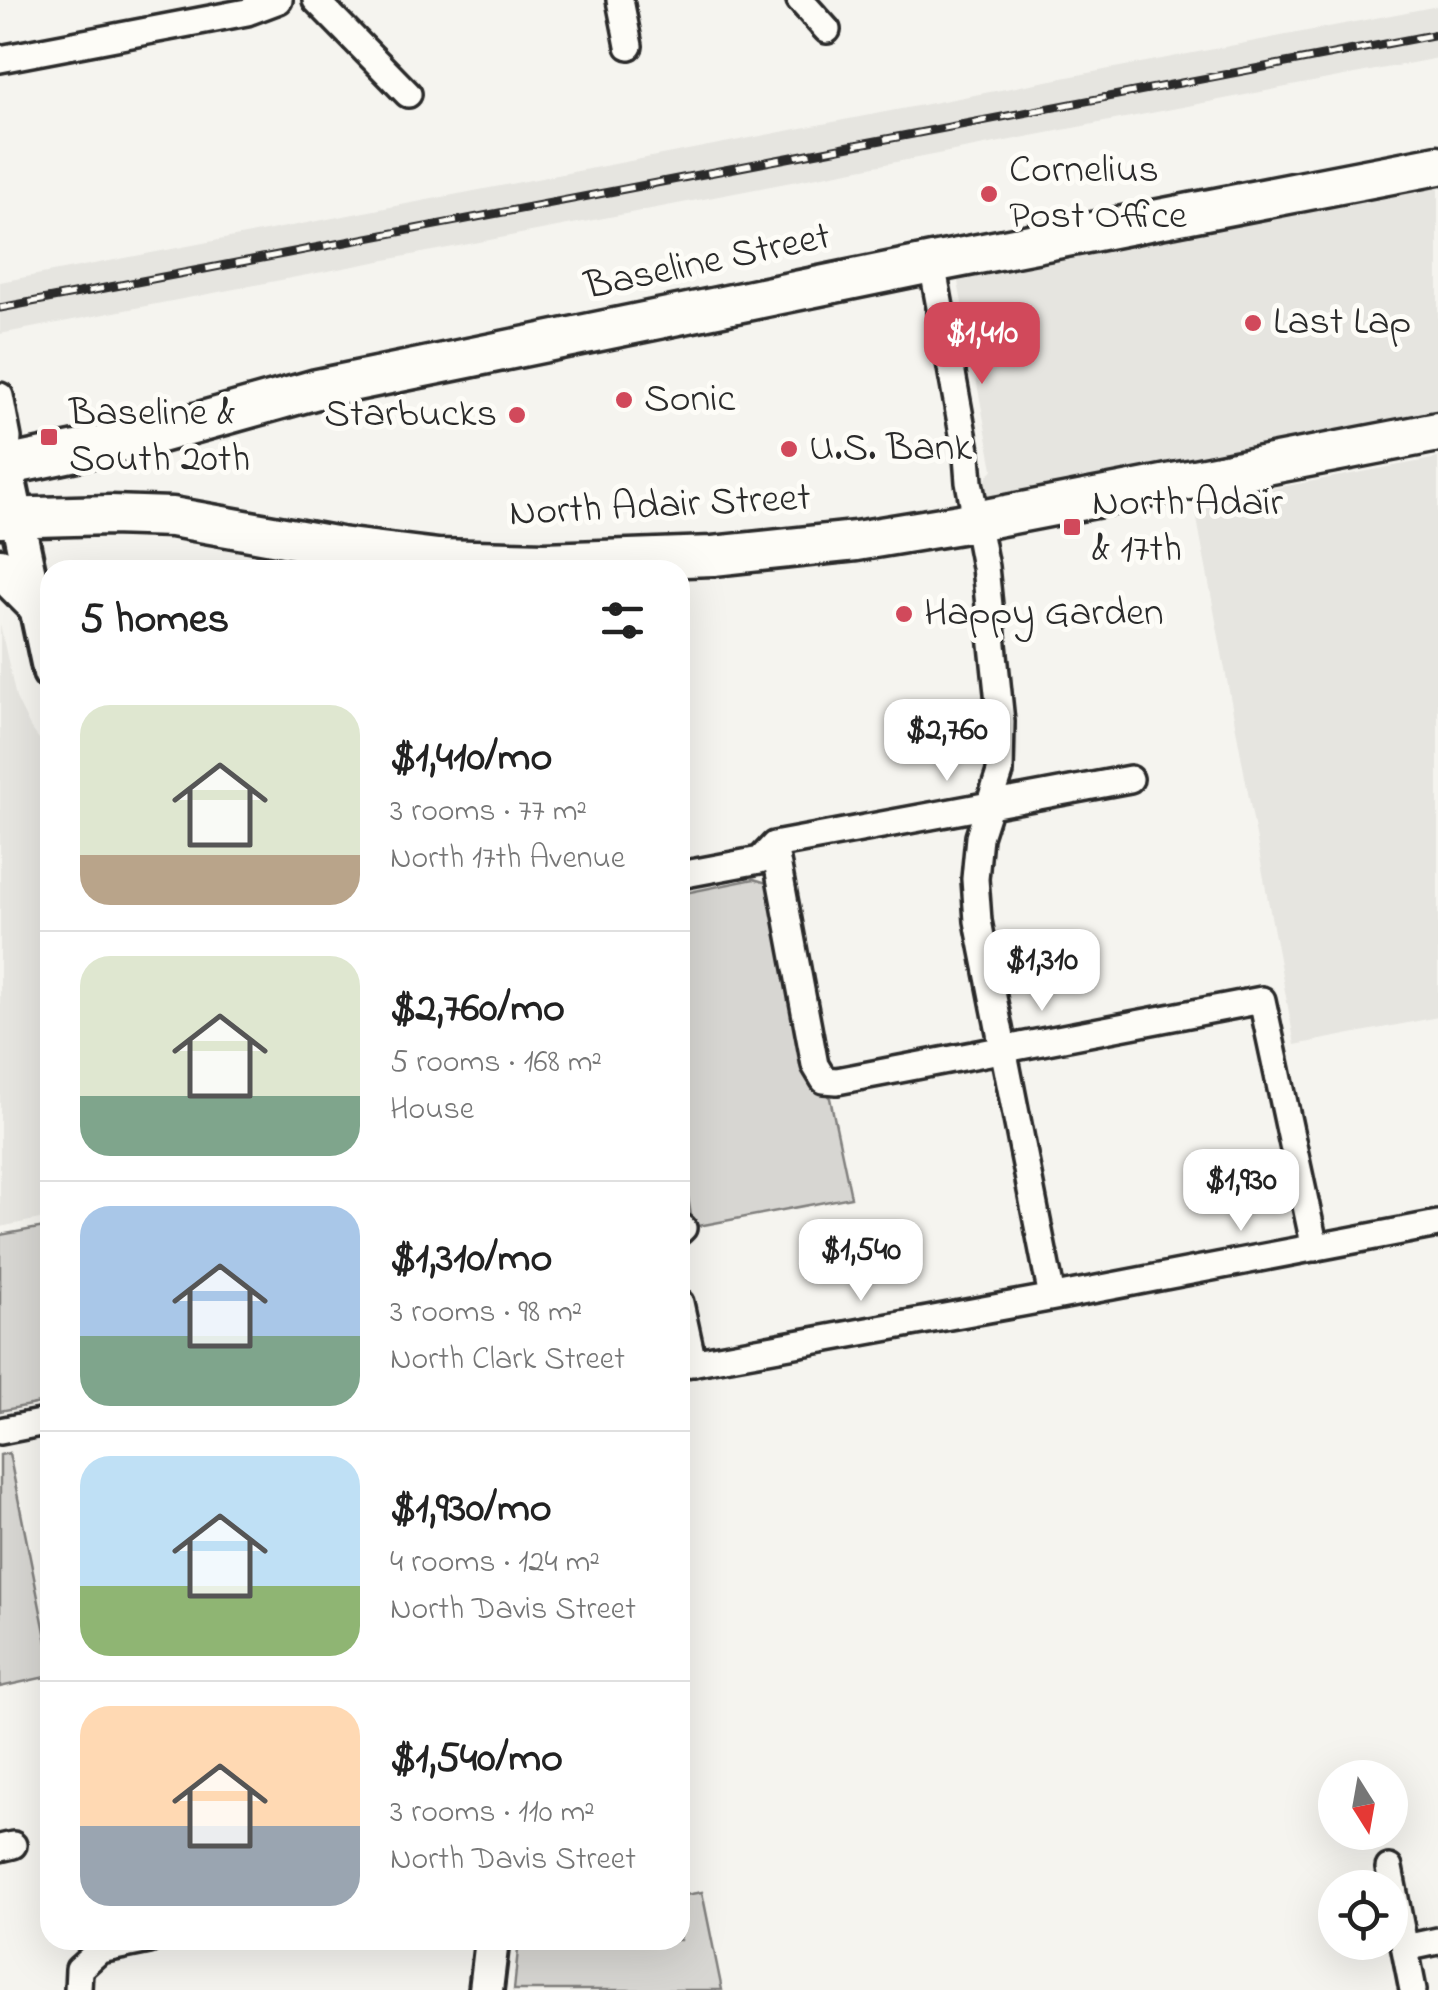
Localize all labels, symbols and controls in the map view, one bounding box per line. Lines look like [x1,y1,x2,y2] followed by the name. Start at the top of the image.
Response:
[1009,142,1187,247] place label: Cornelius Post Office
[978,183,1000,205] marker: Cornelius Post Office
[579,208,836,318] street label: Baseline Street
[1273,294,1411,353] place label: Last Lap
[901,302,1063,387] pin: $1,410
[946,311,1018,358] text: $1,410
[1242,312,1264,334] marker: Last Lap
[644,371,735,430] place label: Sonic
[68,385,250,490] place label: Baseline & South 20th
[324,386,497,445] place label: Starbucks
[613,389,635,411] marker: Sonic
[506,404,528,426] marker: Starbucks
[809,420,973,479] place label: U.S. Bank
[38,426,60,448] marker: Baseline & South 20th
[778,438,800,460] marker: U.S. Bank
[508,470,812,544] street label: North Adair Street
[1092,475,1284,580] place label: North Adair & 17th
[1061,516,1083,538] marker: North Adair & 17th
[924,585,1164,644] place label: Happy Garden
[80,590,229,651] text: 5 homes
[595,593,650,648] icon: filters
[893,603,915,625] marker: Happy Garden
[866,699,1028,784] pin: $2,760
[906,708,988,755] text: $2,760
[390,728,552,789] text: $1,410/mo
[160,745,280,865] icon: home
[390,789,587,836] text: 3 rooms · 77 m²
[390,836,625,883] text: North 17th Avenue
[961,929,1123,1014] pin: $1,310
[1006,938,1078,985] text: $1,310
[390,979,565,1040] text: $2,760/mo
[160,996,280,1116] icon: home
[390,1040,602,1087] text: 5 rooms · 168 m²
[390,1087,474,1134] text: House
[1160,1149,1322,1234] pin: $1,930
[1205,1158,1277,1205] text: $1,930
[780,1219,942,1304] pin: $1,540
[821,1228,901,1275] text: $1,540
[390,1229,552,1290] text: $1,310/mo
[160,1246,280,1366] icon: home
[390,1290,582,1337] text: 3 rooms · 98 m²
[390,1337,625,1384] text: North Clark Street
[390,1479,552,1540] text: $1,930/mo
[160,1496,280,1616] icon: home
[390,1540,600,1587] text: 4 rooms · 124 m²
[390,1587,636,1634] text: North Davis Street
[390,1729,563,1790] text: $1,540/mo
[160,1746,280,1866] icon: home
[1318,1760,1408,1850] north arrow
[1318,1760,1408,1960] map controls
[390,1790,595,1837] text: 3 rooms · 110 m²
[390,1837,636,1884] text: North Davis Street
[1318,1870,1408,1960] button: locate

